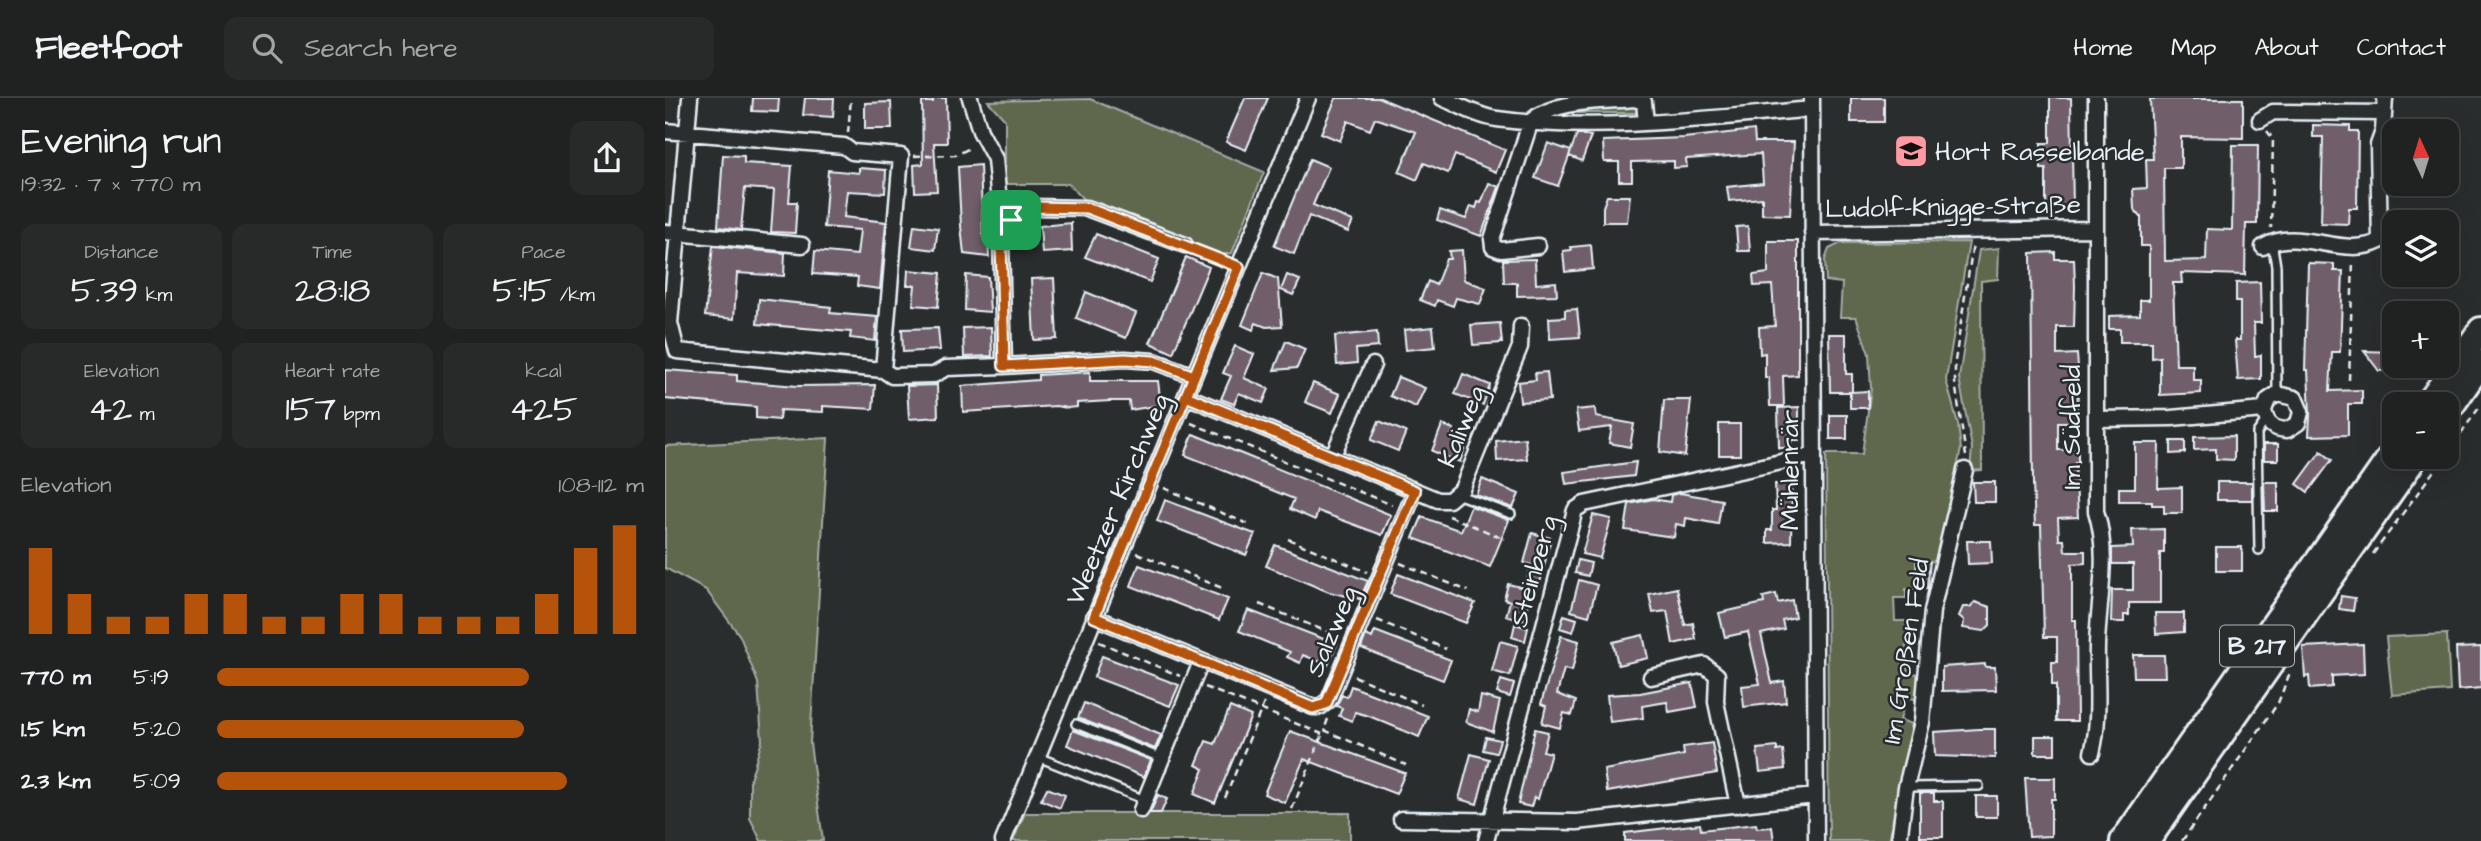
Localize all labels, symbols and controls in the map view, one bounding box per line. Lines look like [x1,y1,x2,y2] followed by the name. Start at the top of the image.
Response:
[224,17,714,80] search box
[35,25,182,71] text: Fleetfoot
[248,29,286,67] icon: search
[304,30,458,66] text: Search here
[2073,31,2133,65] text: Home
[2171,31,2216,65] text: Map
[2254,31,2319,65] text: About
[2357,31,2446,65] text: Contact
[21,116,222,168] text: Evening run
[2382,119,2459,196] north arrow
[2382,119,2459,469] map controls
[570,121,644,195] button: share
[1892,132,1930,170] school or university icon: Hort Rasselbande
[1935,134,2145,170] place label: Hort Rasselbande
[21,168,201,200] text: 19:32 · 7 × 770 m
[1825,187,2081,229] street label: Ludolf-Knigge-Straße
[981,190,1041,250] pin
[992,201,1030,239] icon: arrive
[2382,210,2459,287] button: layers
[85,239,158,266] text: Distance
[313,239,352,266] text: Time
[521,239,566,266] text: Pace
[71,266,138,315] text: 5.39
[295,266,370,315] text: 28:18
[492,266,552,315] text: 5:15
[138,282,172,309] text: km
[552,282,595,309] text: /km
[2382,301,2459,378] button: +
[84,358,159,385] text: Elevation
[285,358,380,385] text: Heart rate
[525,358,562,385] text: kcal
[2054,365,2090,489] street label: Im Südfeld
[1429,380,1496,474] street label: Kaliweg
[88,385,132,434] text: 42
[285,385,336,434] text: 157
[509,385,578,434] text: 425
[1057,388,1181,612] street label: Weetzer Kirchweg
[2382,392,2459,469] button: −
[132,401,155,428] text: m
[336,401,380,428] text: bpm
[1772,410,1808,530] street label: Mühlenrär
[21,469,112,501] text: Elevation
[558,469,644,501] text: 108–112 m
[1501,511,1569,632] street label: Steinberg
[1874,556,1938,746] street label: Im Großen Feld
[1297,580,1369,683] street label: Salzweg
[2220,626,2294,666] road number: B 217
[21,661,91,693] text: 770 m
[133,661,169,693] text: 5:19
[21,713,85,745] text: 1.5 km
[133,713,181,745] text: 5:20
[21,765,90,797] text: 2.3 km
[133,765,181,797] text: 5:09

